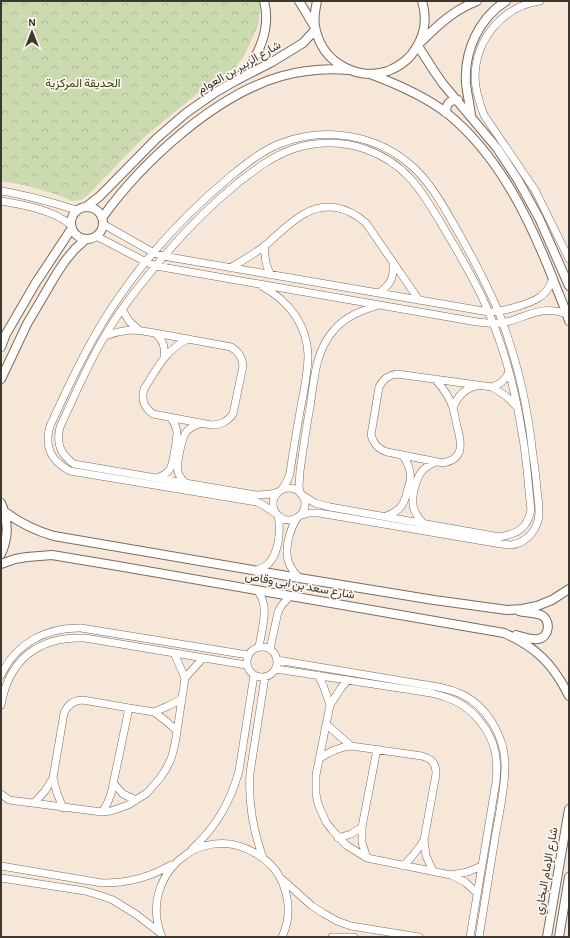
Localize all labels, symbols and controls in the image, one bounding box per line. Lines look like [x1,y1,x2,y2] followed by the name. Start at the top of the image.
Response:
[12,12,52,52] north arrow
[28,17,36,28] text: N
[195,38,284,98] street label: شارع الزبير بن العوام
[45,77,121,91] park label: الحديقة المركزية
[244,569,356,604] street label: شارع سعد بن ابى وقاص
[532,826,564,916] street label: شارع الإمام البخاري

